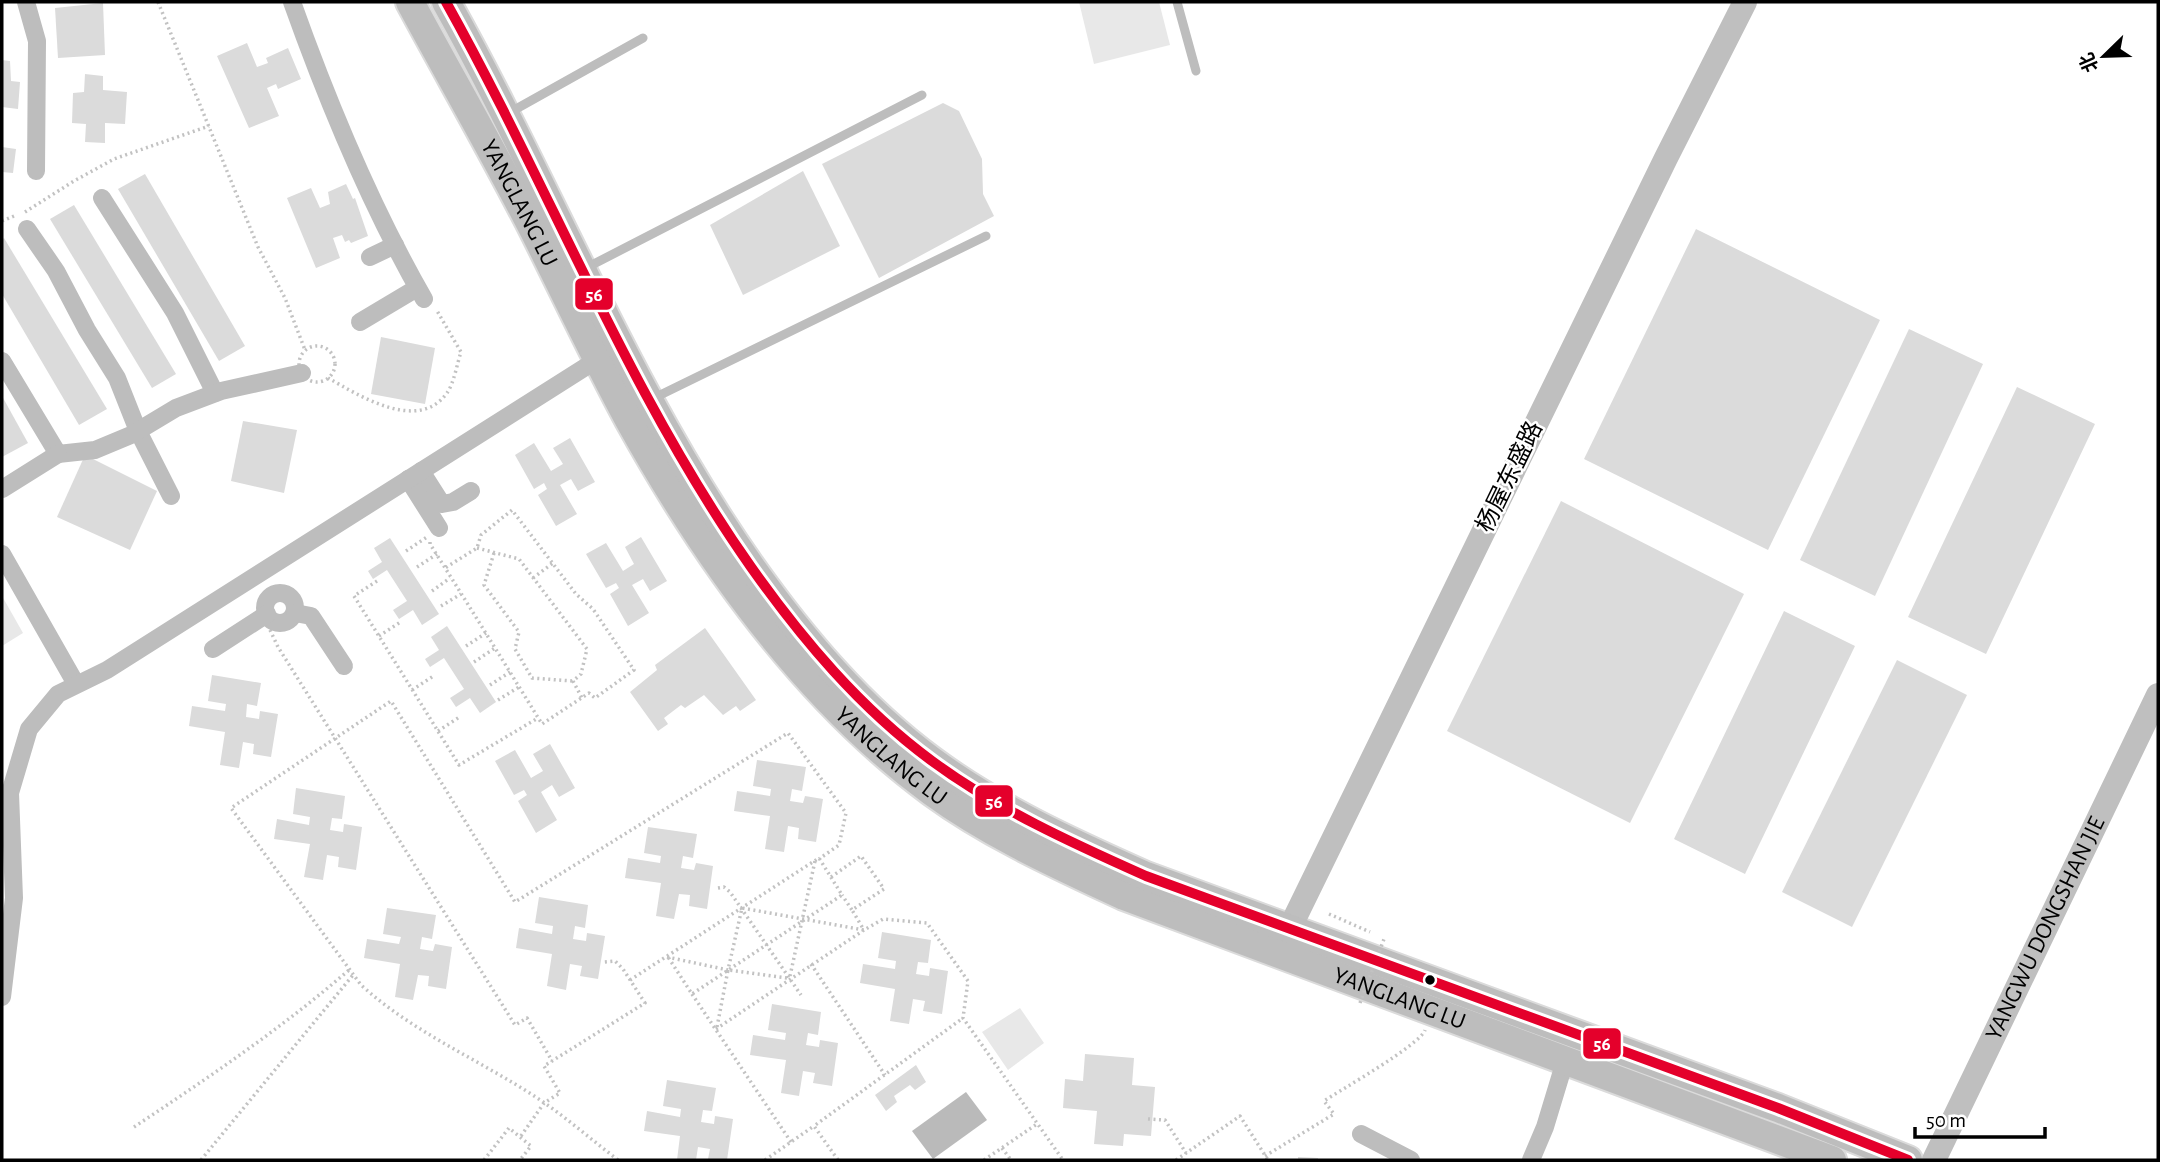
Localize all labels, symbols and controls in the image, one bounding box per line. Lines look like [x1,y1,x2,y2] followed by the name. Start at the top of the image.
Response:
[2069,21,2139,91] north arrow
[2076,50,2102,75] text: 北
[476,136,562,271] street label: YANGLANG LU
[574,277,614,311] line badge: 56
[585,286,603,305] text: 56
[1471,417,1547,536] street label: 杨屋东盛路
[830,702,951,811] street label: YANGLANG LU
[974,784,1014,818] line badge: 56
[985,793,1003,812] text: 56
[1982,813,2110,1044] street label: YANGWU DONGSHAN JIE
[1330,963,1469,1034] street label: YANGLANG LU
[1423,973,1437,987] unlabelled marker
[1582,1027,1622,1060] line badge: 56
[1593,1035,1611,1054] text: 56
[1915,1096,2044,1140] scale bar
[1926,1110,1966,1131] text: 50 m

